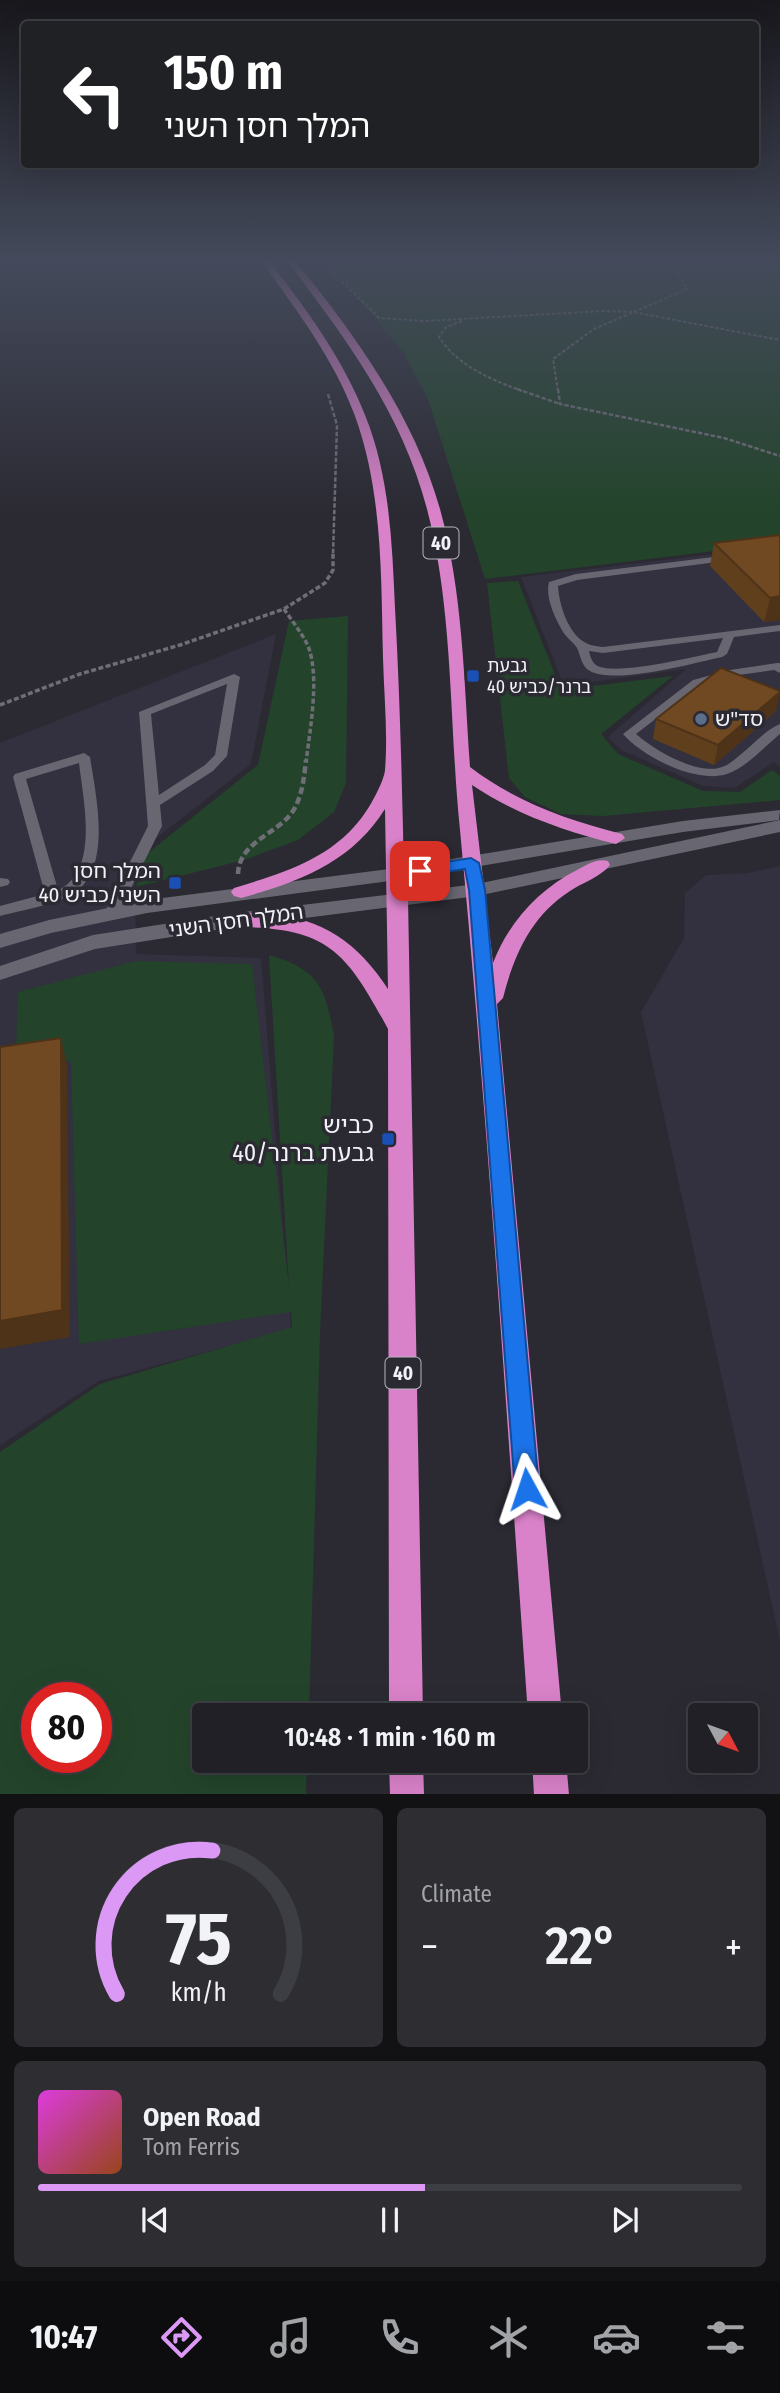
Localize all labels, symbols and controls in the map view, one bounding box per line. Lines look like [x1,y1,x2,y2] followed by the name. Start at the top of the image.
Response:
[164,43,283,102] text: 150 m
[49,49,140,140] icon: left
[164,107,370,145] text: המלך חסן השני
[424,528,458,558] road number: 40
[487,655,591,698] place label: גבעת ברנר/כביש 40
[465,668,481,684] marker: גבעת ברנר/כביש 40
[715,706,763,732] place label: סד"ש
[693,711,709,727] marker: סד"ש
[390,841,450,901] pin
[401,852,439,890] icon: arrive
[38,858,161,908] place label: המלך חסן השני/כביש 40
[167,875,183,891] marker: המלך חסן השני/כביש 40
[167,899,305,943] street label: המלך חסן השני
[232,1111,374,1167] place label: כביש 40/גבעת ברנר
[380,1131,396,1147] marker: כביש 40/גבעת ברנר
[386,1358,420,1388] road number: 40
[490,1452,564,1526] position arrow
[21,1682,112,1773] speed limit sign: 80
[688,1703,758,1773] north arrow
[688,1703,758,1773] map controls
[284,1722,496,1753] text: 10:48 · 1 min · 160 m
[421,1880,492,1908] text: Climate
[165,1896,232,1983] text: 75
[545,1915,617,1978] text: 22°
[421,1924,438,1970] text: −
[725,1924,742,1970] text: +
[171,1977,226,2007] text: km/h
[143,2102,261,2133] text: Open Road
[143,2133,240,2161] text: Tom Ferris
[136,2201,174,2239] icon: previous
[371,2201,409,2239] icon: pause
[606,2201,644,2239] icon: next
[157,2313,206,2362] icon: directions
[266,2313,315,2362] icon: music
[375,2313,424,2362] icon: phone
[484,2313,533,2362] icon: climate
[592,2313,641,2362] icon: car
[701,2313,750,2362] icon: filters
[30,2318,97,2356] text: 10:47

